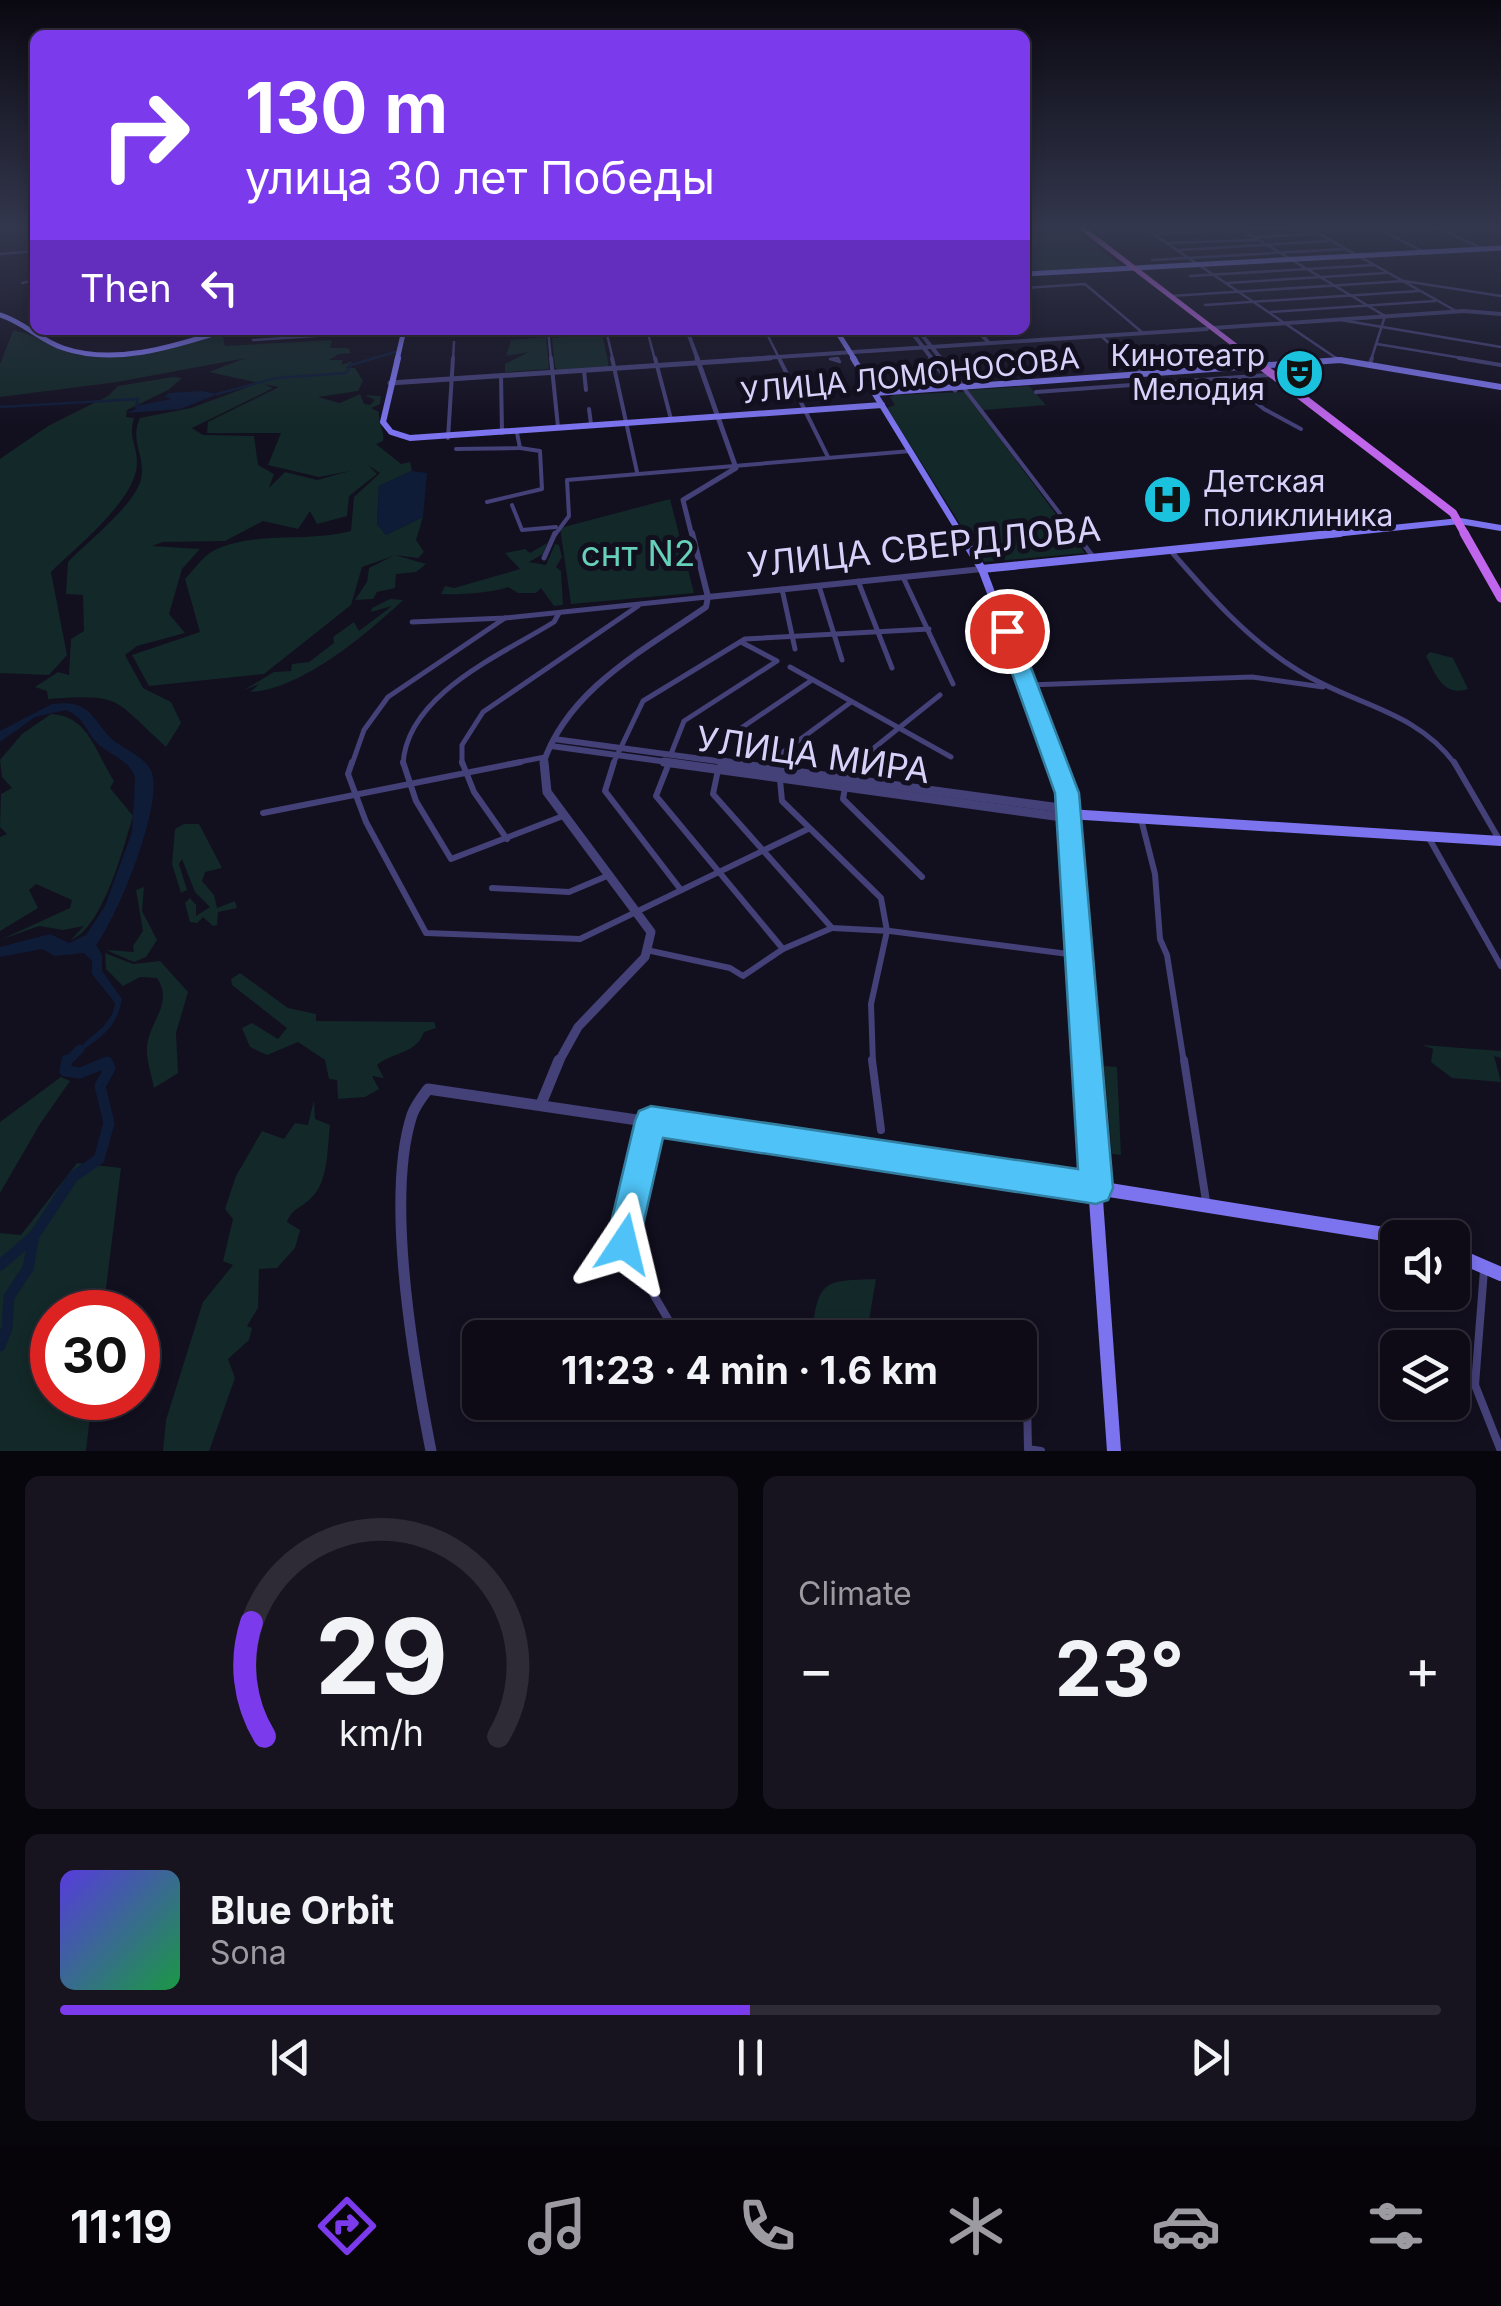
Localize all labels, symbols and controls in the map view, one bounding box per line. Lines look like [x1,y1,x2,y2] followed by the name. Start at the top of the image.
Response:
[245,65,448,150] text: 130 m
[80,70,210,200] icon: right
[245,150,715,205] text: улица 30 лет Победы
[192,260,247,315] icon: left
[80,265,172,311] text: Then
[1110,337,1265,407] place label: Кинотеатр Мелодия
[739,339,1081,411] street label: УЛИЦА ЛОМОНОСОВА
[1274,347,1326,399] theatre icon: Кинотеатр Мелодия
[1203,463,1393,533] place label: Детская поликлиника
[1142,473,1194,525] hospital icon: Детская поликлиника
[745,507,1103,585] street label: УЛИЦА СВЕРДЛОВА
[581,532,695,574] park label: снт N2
[965,589,1050,674] pin
[980,604,1035,659] icon: arrive
[694,717,933,791] street label: УЛИЦА МИРА
[572,1192,676,1296] position arrow
[1380,1220,1470,1420] map controls
[1380,1220,1470,1310] button: sound
[30,1290,160,1420] speed limit sign: 30
[1380,1330,1470,1420] button: layers
[561,1347,938,1393] text: 11:23 · 4 min · 1.6 km
[798,1574,912,1613] text: Climate
[315,1593,448,1719] text: 29
[1055,1623,1184,1714] text: 23°
[798,1636,834,1702] text: −
[1405,1636,1441,1702] text: +
[339,1711,424,1755] text: km/h
[210,1887,394,1933] text: Blue Orbit
[210,1933,287,1972] text: Sona
[263,2030,318,2085] icon: previous
[723,2030,778,2085] icon: pause
[1183,2030,1238,2085] icon: next
[312,2191,382,2261] icon: directions
[522,2191,592,2261] icon: music
[732,2191,802,2261] icon: phone
[941,2191,1011,2261] icon: climate
[1151,2191,1221,2261] icon: car
[1361,2191,1431,2261] icon: filters
[70,2199,172,2254] text: 11:19

